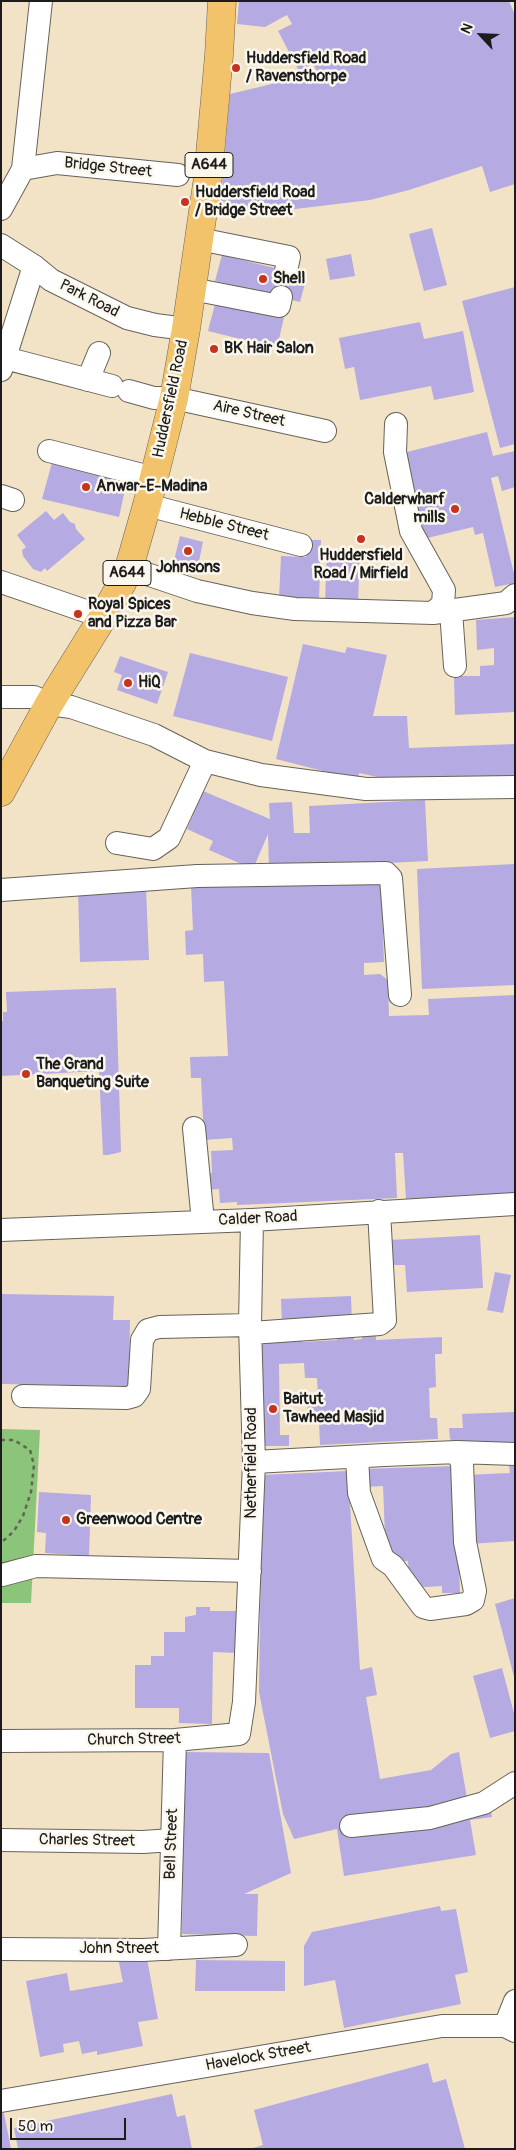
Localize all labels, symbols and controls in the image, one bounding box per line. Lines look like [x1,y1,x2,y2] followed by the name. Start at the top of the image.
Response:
[456,10,506,60] north arrow
[457,21,477,36] text: N
[246,49,366,87] place label: Huddersfield Road / Ravensthorpe
[230,62,242,74] marker: Huddersfield Road / Ravensthorpe
[185,152,233,178] road number: A644
[63,154,153,182] street label: Bridge Street
[195,183,315,221] place label: Huddersfield Road / Bridge Street
[179,196,191,208] marker: Huddersfield Road / Bridge Street
[273,269,305,289] place label: Shell
[257,273,269,285] marker: Shell
[56,276,122,322] street label: Park Road
[149,338,193,460] street label: Huddersfield Road
[224,339,314,359] place label: BK Hair Salon
[208,343,220,355] marker: BK Hair Salon
[211,396,287,432] street label: Aire Street
[96,477,207,497] place label: Anwar-E-Madina
[80,481,92,493] marker: Anwar-E-Madina
[364,490,445,528] place label: Calderwharf mills
[449,503,461,515] marker: Calderwharf mills
[177,505,271,545] street label: Hebble Street
[355,533,367,545] marker: Huddersfield Road / Mirfield
[182,545,194,557] marker: Johnsons
[314,546,408,584] place label: Huddersfield Road / Mirfield
[156,558,220,578] place label: Johnsons
[103,560,151,586] road number: A644
[88,595,177,633] place label: Royal Spices and Pizza Bar
[72,608,84,620] marker: Royal Spices and Pizza Bar
[138,673,161,693] place label: HiQ
[122,677,134,689] marker: HiQ
[36,1055,149,1093] place label: The Grand Banqueting Suite
[20,1068,32,1080] marker: The Grand Banqueting Suite
[218,1207,298,1231] street label: Calder Road
[283,1390,384,1428] place label: Baitut Tawheed Masjid
[267,1403,279,1415] marker: Baitut Tawheed Masjid
[242,1407,262,1519] street label: Netherfield Road
[76,1510,202,1530] place label: Greenwood Centre
[60,1514,72,1526] marker: Greenwood Centre
[87,1730,181,1750] street label: Church Street
[161,1808,183,1880] street label: Bell Street
[39,1831,135,1851] street label: Charles Street
[79,1939,159,1959] street label: John Street
[204,2038,312,2076] street label: Havelock Street
[12,2108,129,2140] scale bar
[18,2117,53,2136] text: 50 m

